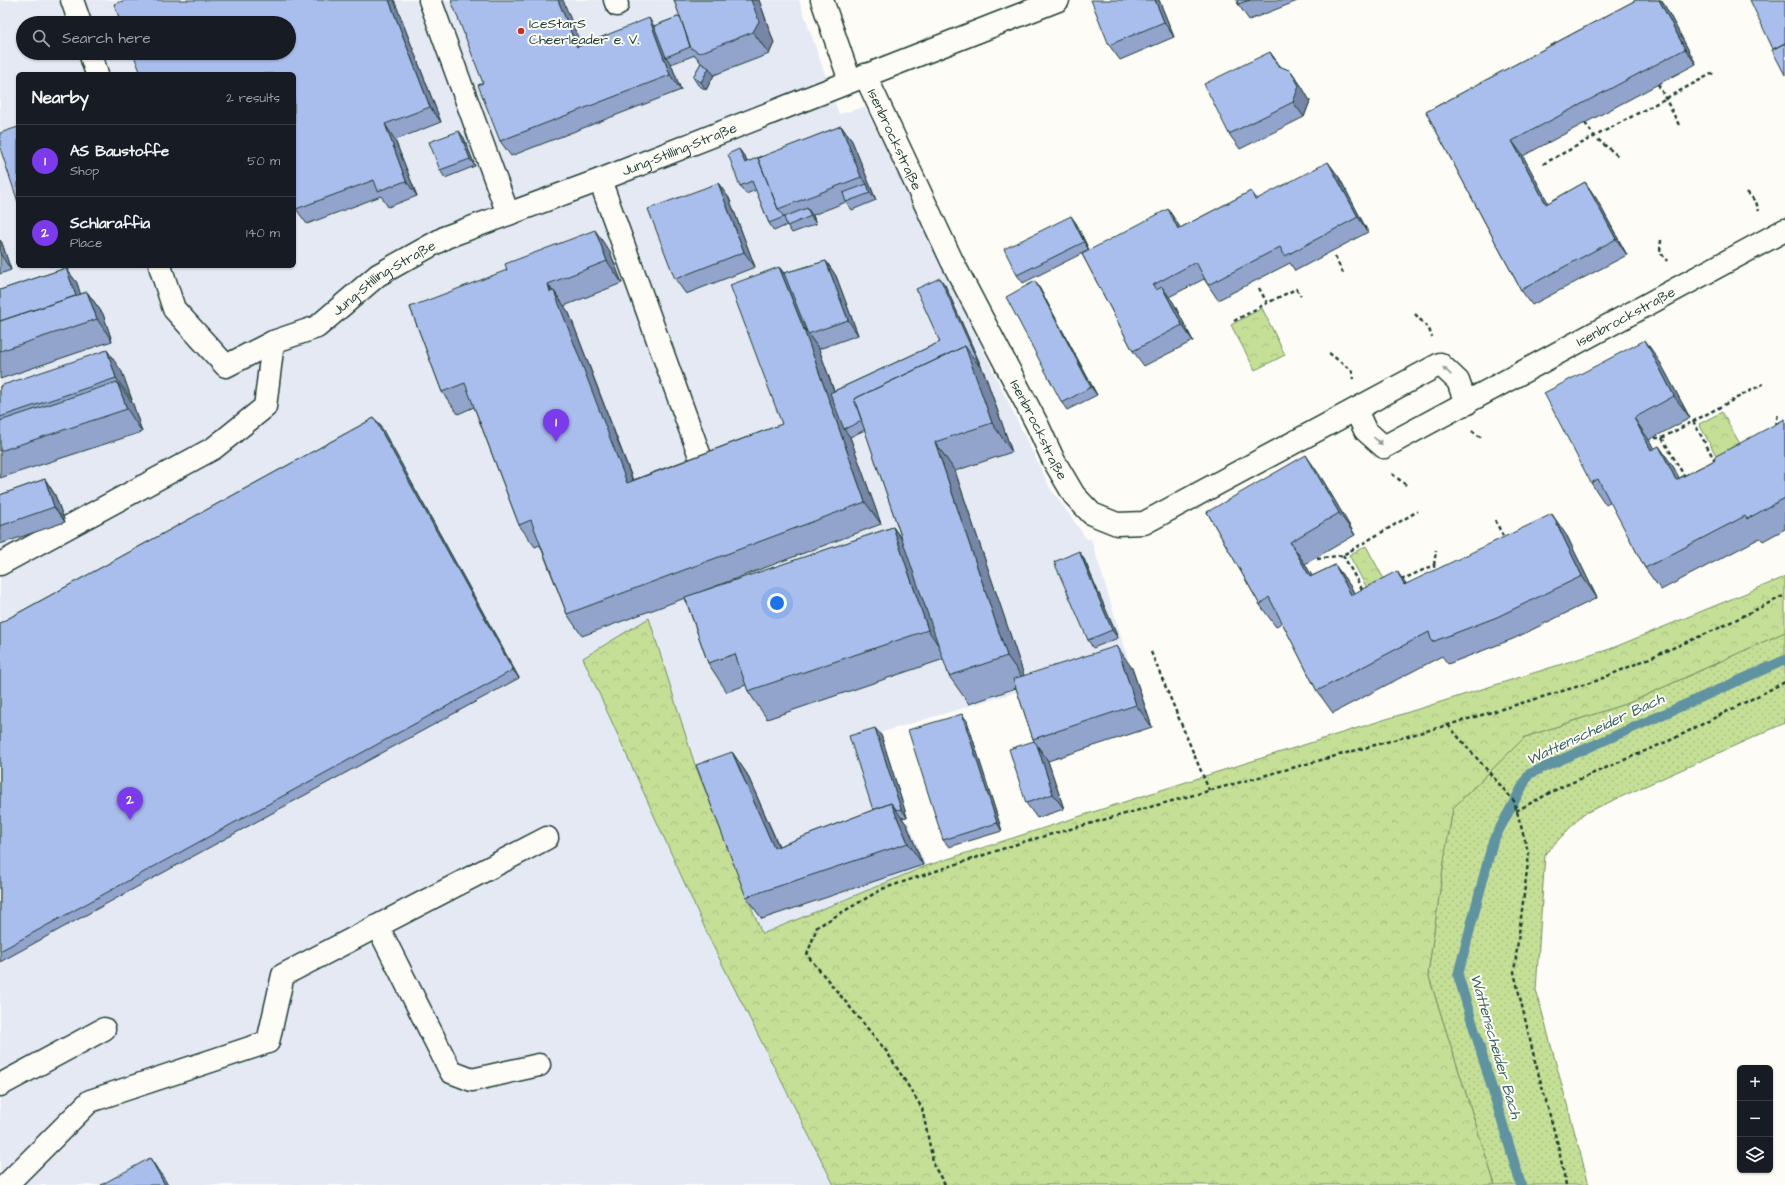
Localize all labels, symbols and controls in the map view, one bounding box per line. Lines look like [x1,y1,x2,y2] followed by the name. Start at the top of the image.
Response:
[529,14,640,50] place label: IceStarS Cheerleader e. V.
[16,16,296,60] search box
[516,26,526,36] marker: IceStarS Cheerleader e. V.
[30,27,52,49] icon: search
[62,28,151,49] text: Search here
[32,86,89,110] text: Nearby
[862,86,927,194] street label: Isenbrockstraße
[226,89,280,107] text: 2 results
[619,118,740,181] street label: Jung-Stilling-Straße
[70,141,169,162] text: AS Baustoffe
[44,152,46,170] text: 1
[247,152,280,170] text: 50 m
[70,162,99,180] text: Shop
[70,213,150,234] text: Schlaraffia
[41,224,49,242] text: 2
[246,224,280,242] text: 140 m
[70,234,102,252] text: Place
[328,236,440,321] street label: Jung-Stilling-Straße
[1573,282,1679,352] street label: Isenbrockstraße
[1442,366,1452,376] one-way arrow
[1005,376,1072,484] street label: Isenbrockstraße
[543,409,569,442] pin: 1
[1373,437,1384,446] one-way arrow
[767,593,787,613] your location
[1523,688,1668,771] water label: Wattenscheider Bach
[117,787,143,820] pin: 2
[1465,971,1526,1121] water label: Wattenscheider Bach
[1737,1065,1773,1173] map controls
[1737,1065,1773,1101] button: +
[1737,1101,1773,1137] button: −
[1737,1137,1773,1173] button: layers

